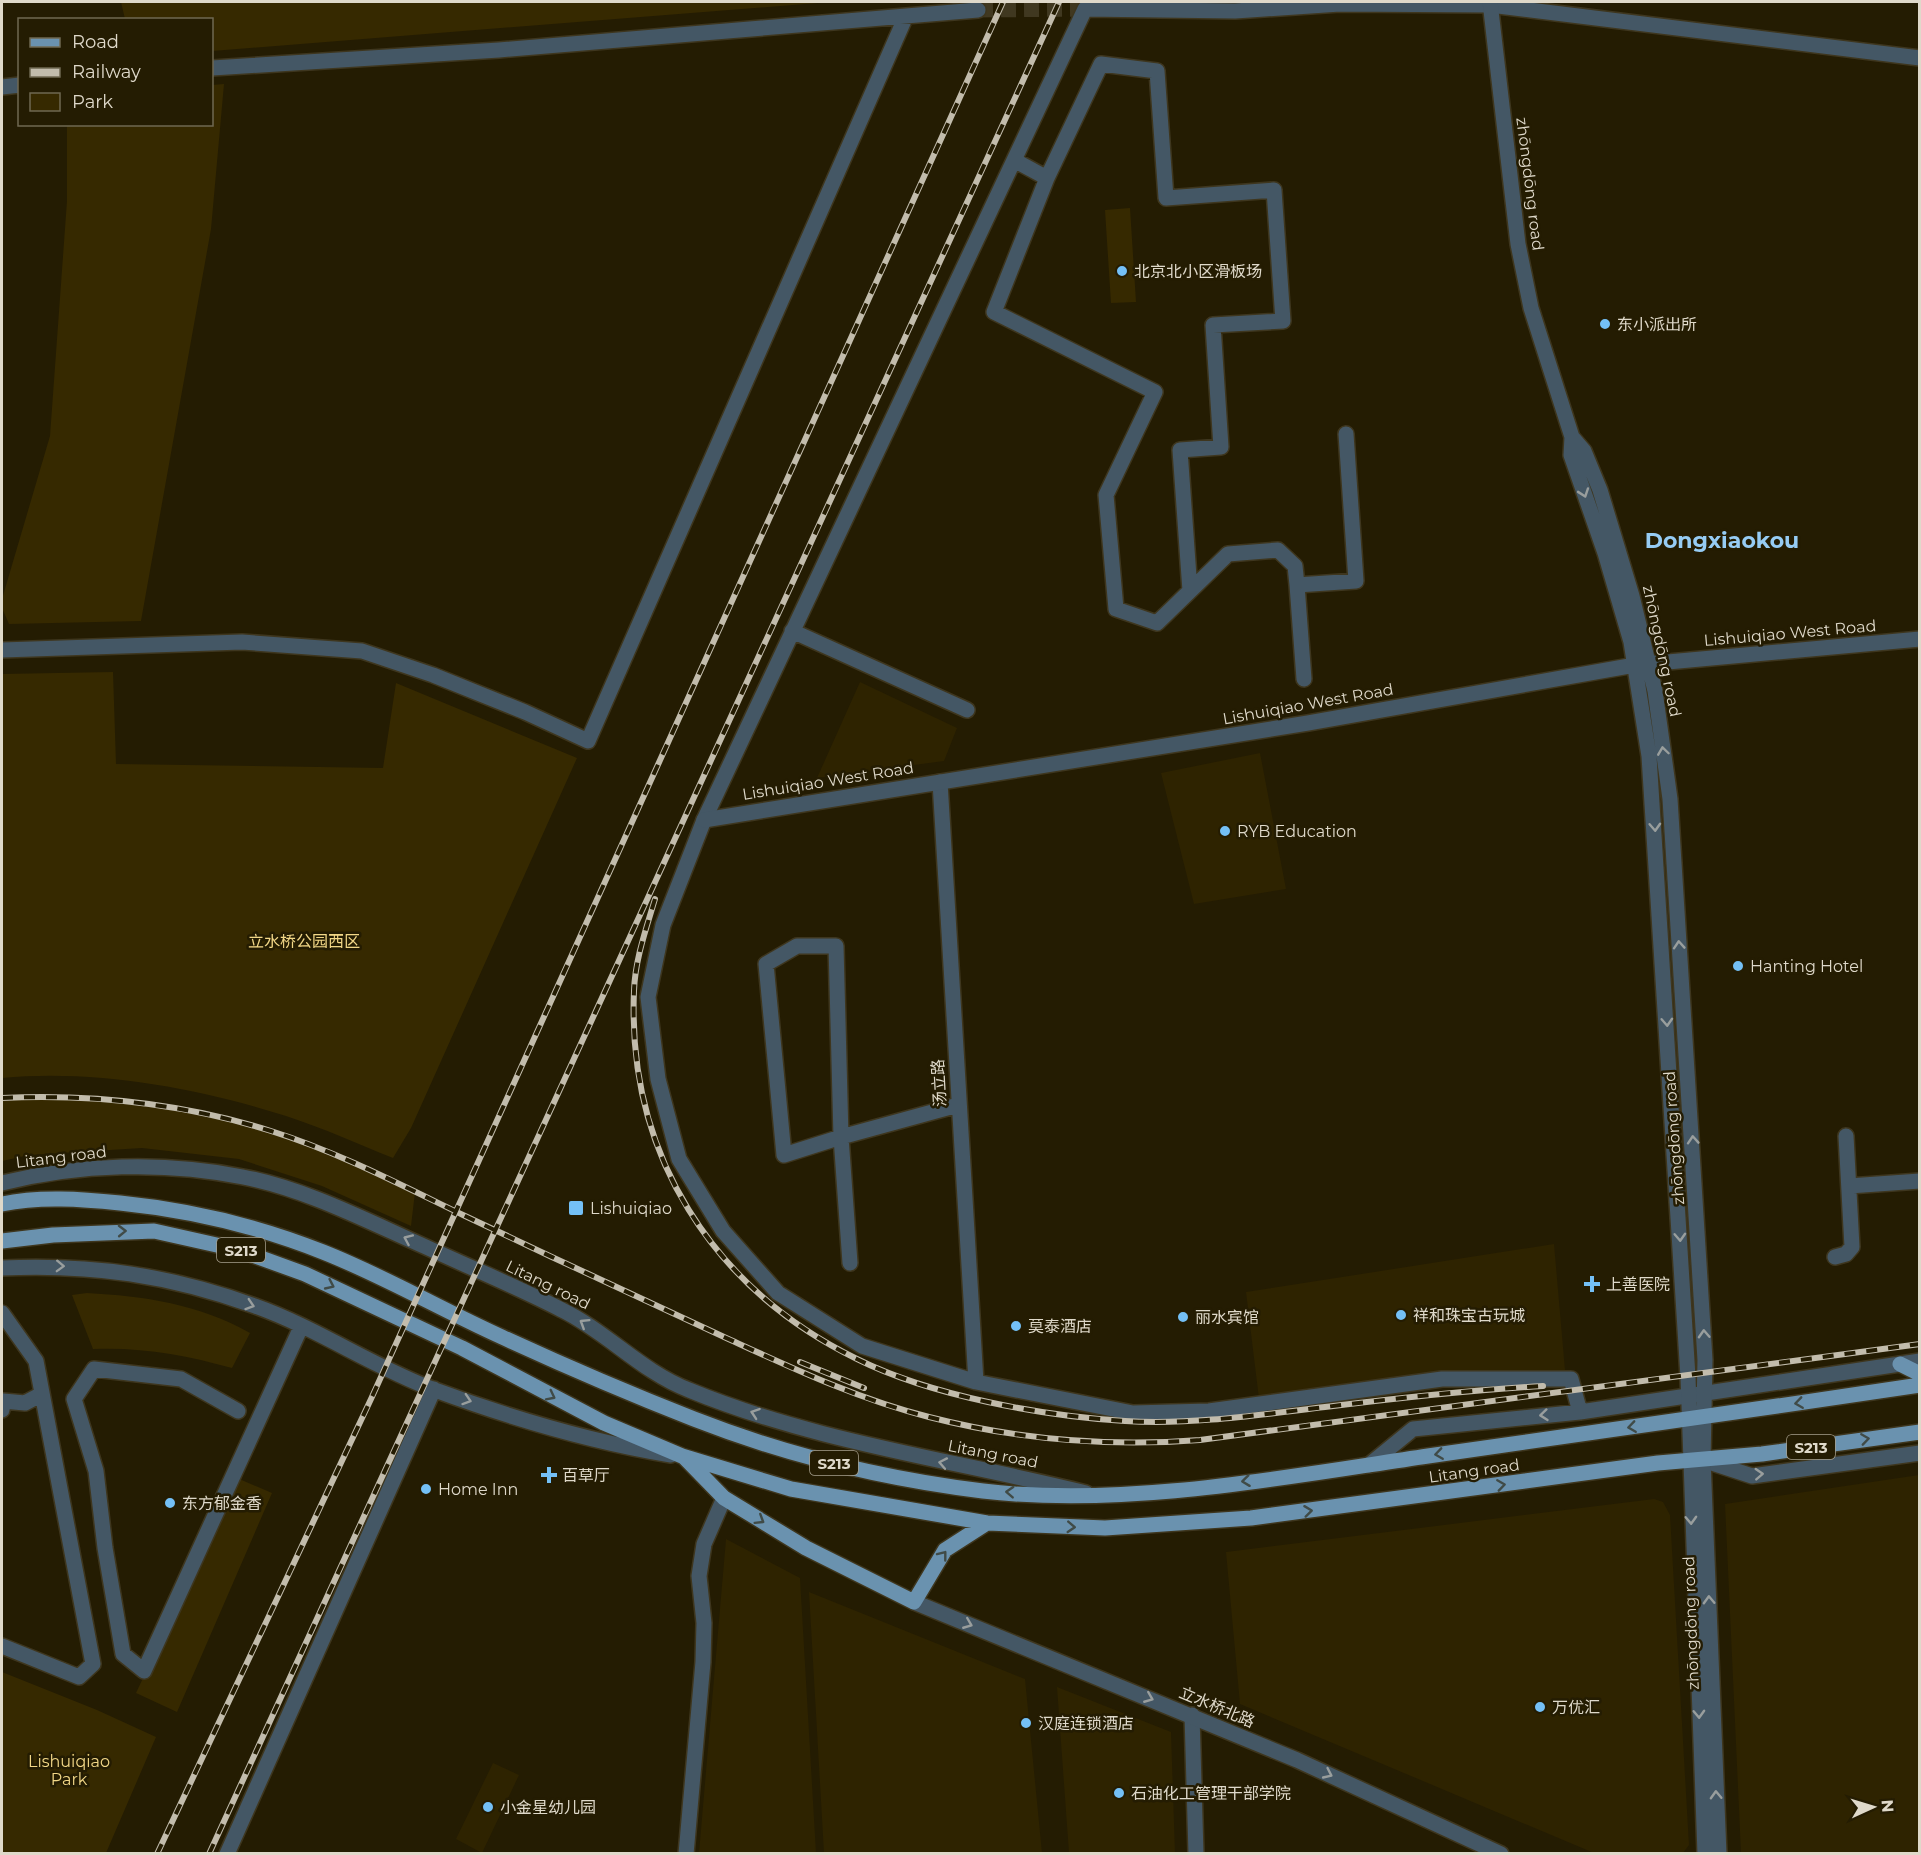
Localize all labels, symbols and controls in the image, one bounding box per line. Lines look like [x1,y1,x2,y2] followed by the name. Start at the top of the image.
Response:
[18,18,213,126] legend
[72,31,119,53] text: Road
[72,61,141,83] text: Railway
[72,91,113,113] text: Park
[1512,116,1548,252] street label: zhōngdōng road
[1134,262,1262,281] place label: 北京北小区滑板场
[1115,264,1129,278] marker: 北京北小区滑板场
[1617,315,1697,334] place label: 东小派出所
[1598,317,1612,331] marker: 东小派出所
[1577,487,1590,498] one-way arrow
[1645,527,1799,554] district label: Dongxiaokou
[1639,583,1685,719] street label: zhōngdōng road
[1703,616,1877,650] street label: Lishuiqiao West Road
[1221,680,1395,728] street label: Lishuiqiao West Road
[1657,746,1670,756] one-way arrow
[741,758,915,804] street label: Lishuiqiao West Road
[1237,822,1357,841] place label: RYB Education
[1648,823,1661,832] one-way arrow
[1218,824,1232,838] marker: RYB Education
[248,932,360,951] park label: 立水桥公园西区
[1673,941,1686,950] one-way arrow
[1750,957,1863,976] place label: Hanting Hotel
[1731,959,1745,973] marker: Hanting Hotel
[1660,1017,1673,1026] one-way arrow
[928,1059,950,1107] street label: 汤立路
[1660,1070,1688,1206] street label: zhōngdōng road
[1686,1135,1699,1144] one-way arrow
[14,1142,108,1172] street label: Litang road
[567,1199,585,1217] marker: Lishuiqiao
[590,1199,672,1218] place label: Lishuiqiao
[118,1225,127,1238] one-way arrow
[1673,1233,1686,1242] one-way arrow
[403,1235,414,1247] one-way arrow
[217,1238,265,1262] road number: S213
[503,1256,593,1314] street label: Litang road
[55,1260,64,1273] one-way arrow
[1583,1275,1601,1293] marker: 上善医院
[1606,1275,1670,1294] place label: 上善医院
[323,1278,334,1290] one-way arrow
[244,1297,255,1310] one-way arrow
[1413,1306,1525,1325] place label: 祥和珠宝古玩城
[1195,1308,1259,1327] place label: 丽水宾馆
[1394,1308,1408,1322] marker: 祥和珠宝古玩城
[1176,1310,1190,1324] marker: 丽水宾馆
[1028,1317,1092,1336] place label: 莫泰酒店
[580,1318,590,1330] one-way arrow
[1009,1319,1023,1333] marker: 莫泰酒店
[1697,1330,1710,1339] one-way arrow
[544,1389,555,1400] one-way arrow
[461,1392,472,1405] one-way arrow
[1795,1396,1805,1409] one-way arrow
[750,1408,761,1421] one-way arrow
[1539,1408,1549,1421] one-way arrow
[1627,1421,1637,1433] one-way arrow
[1861,1434,1870,1446] one-way arrow
[1787,1435,1835,1459] road number: S213
[946,1436,1040,1472] street label: Litang road
[1434,1448,1444,1460] one-way arrow
[810,1451,858,1475] road number: S213
[1427,1455,1521,1487] street label: Litang road
[939,1457,949,1470] one-way arrow
[540,1466,558,1484] marker: 百草厅
[562,1466,610,1485] place label: 百草厅
[1755,1468,1764,1481] one-way arrow
[1241,1474,1250,1487] one-way arrow
[438,1480,518,1499] place label: Home Inn
[1496,1480,1505,1492] one-way arrow
[419,1482,433,1496] marker: Home Inn
[1005,1486,1014,1499] one-way arrow
[182,1494,262,1513] place label: 东方郁金香
[163,1496,177,1510] marker: 东方郁金香
[1303,1505,1312,1517] one-way arrow
[754,1512,764,1524] one-way arrow
[1685,1515,1698,1524] one-way arrow
[1067,1520,1076,1533] one-way arrow
[936,1551,947,1562] one-way arrow
[1679,1556,1703,1690] street label: zhōngdōng road
[1702,1596,1715,1605] one-way arrow
[962,1617,973,1629] one-way arrow
[1176,1683,1258,1731] street label: 立水桥北路
[1143,1691,1154,1703] one-way arrow
[1552,1698,1600,1717] place label: 万优汇
[1533,1700,1547,1714] marker: 万优汇
[1693,1710,1706,1719] one-way arrow
[1038,1714,1134,1733] place label: 汉庭连锁酒店
[1019,1716,1033,1730] marker: 汉庭连锁酒店
[28,1752,110,1789] park label: Lishuiqiao Park
[1322,1767,1333,1779] one-way arrow
[1843,1777,1903,1837] north arrow
[1131,1784,1291,1803] place label: 石油化工管理干部学院
[1112,1786,1126,1800] marker: 石油化工管理干部学院
[1710,1791,1723,1800] one-way arrow
[500,1798,596,1817] place label: 小金星幼儿园
[1878,1799,1897,1813] text: N
[481,1800,495,1814] marker: 小金星幼儿园

